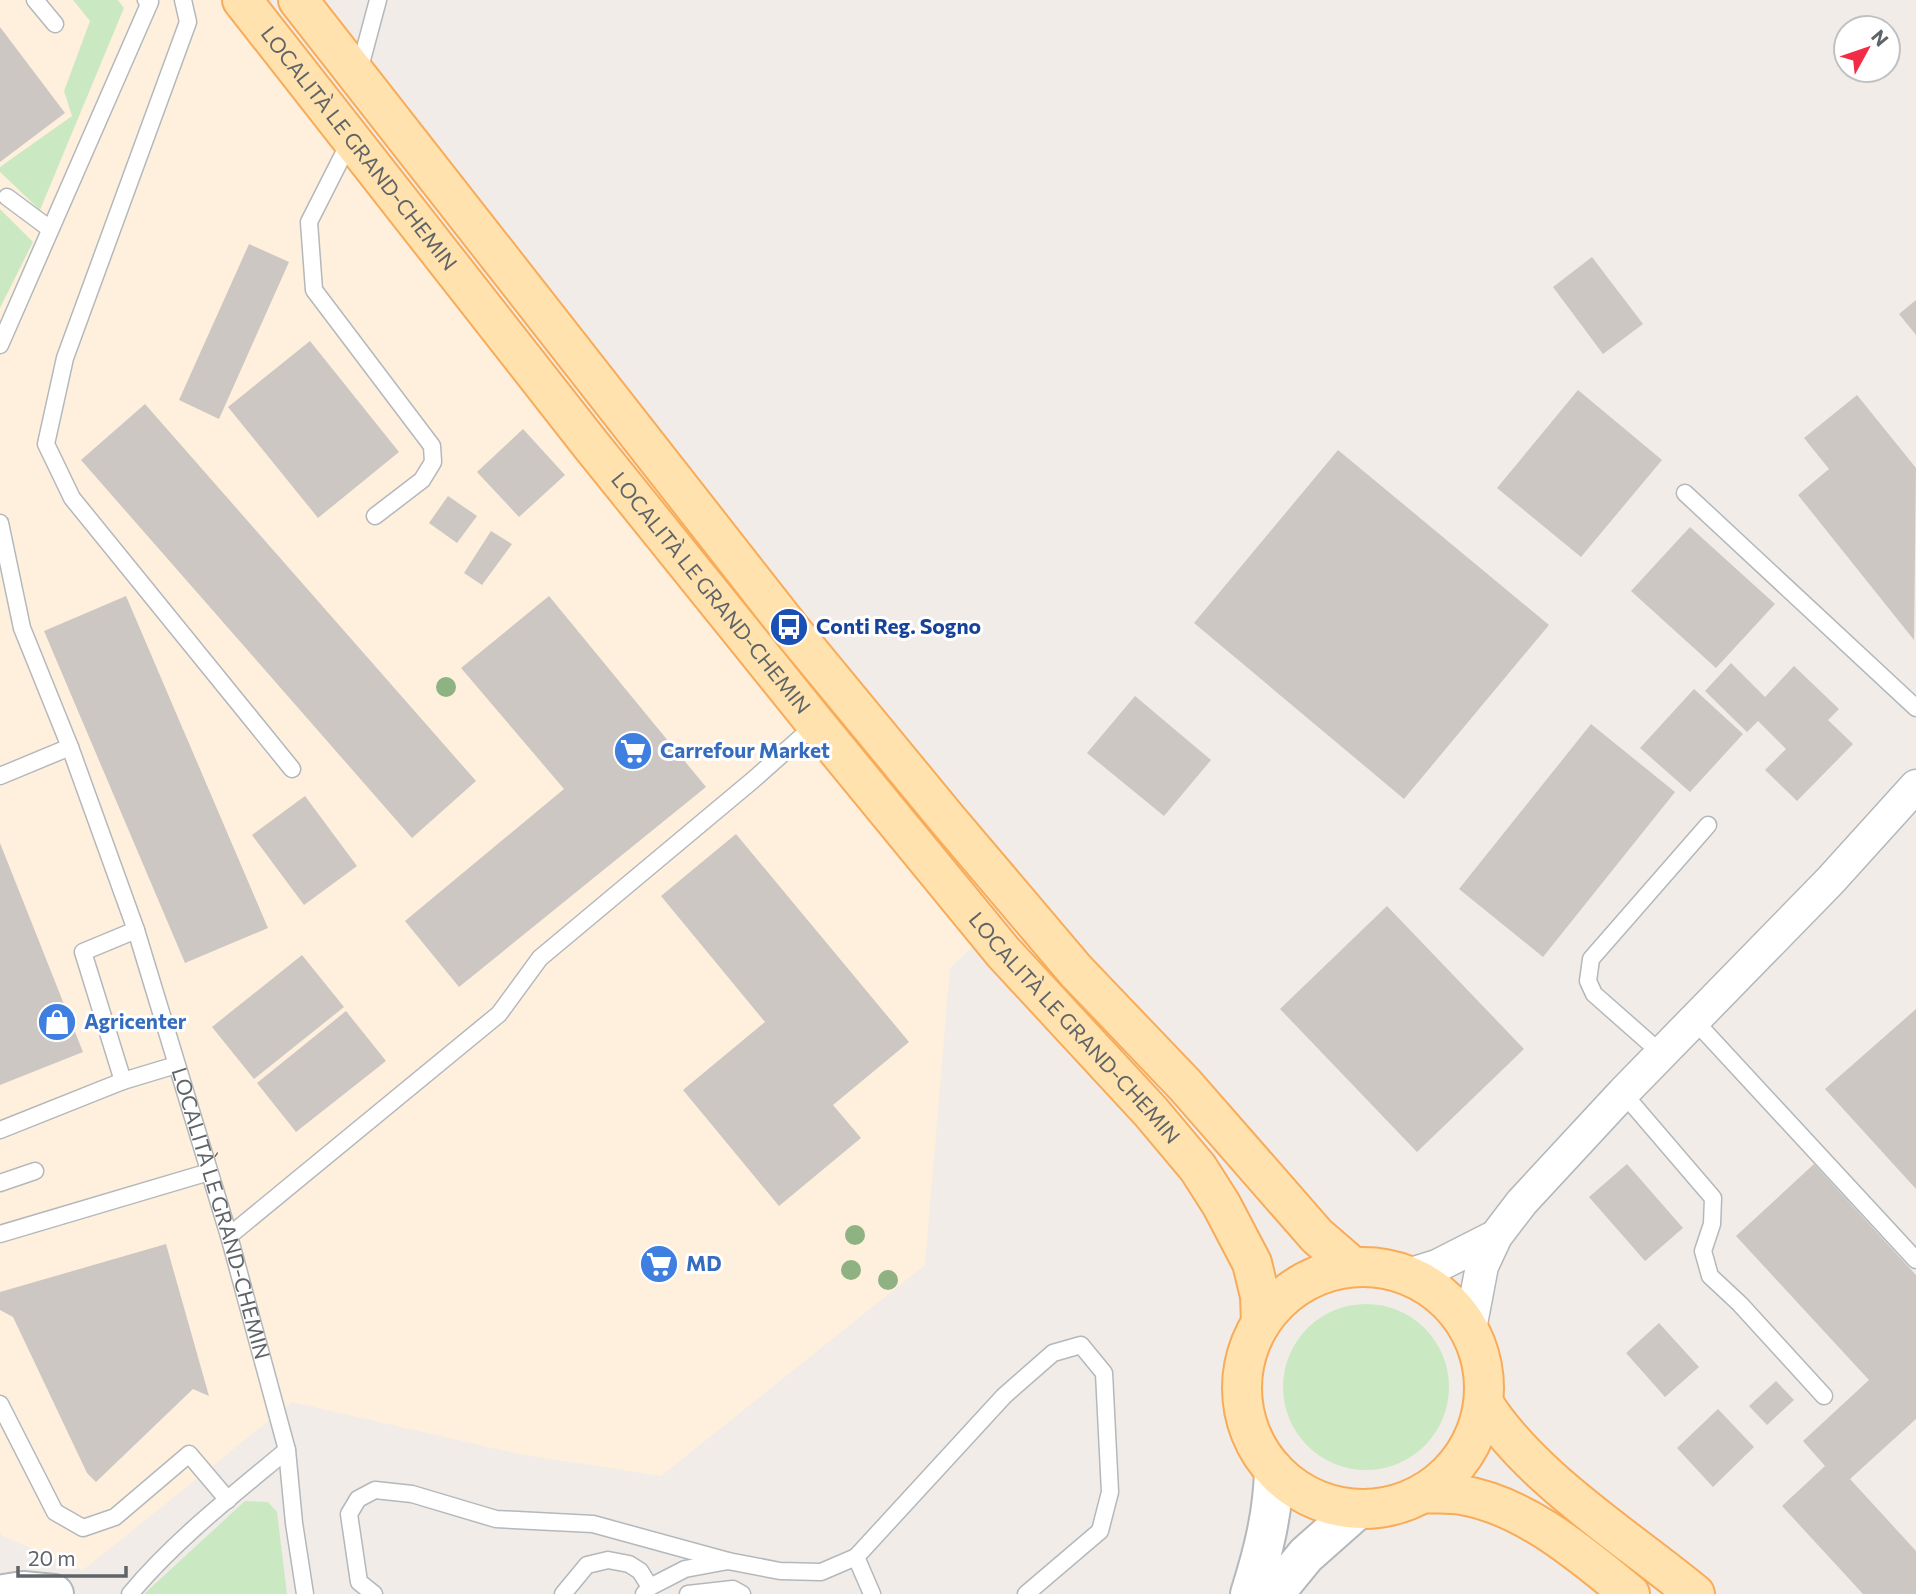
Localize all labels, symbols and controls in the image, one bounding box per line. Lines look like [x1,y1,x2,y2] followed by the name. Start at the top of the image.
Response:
[1832,14,1902,84] north arrow
[257,21,463,275] street label: LOCALITÀ LE GRAND-CHEMIN
[1867,25,1894,51] text: N
[607,467,817,718] street label: LOCALITÀ LE GRAND-CHEMIN
[768,606,810,648] bus stop icon: Conti Reg. Sogno
[816,613,981,638] place label: Conti Reg. Sogno
[612,730,654,772] supermarket icon: Carrefour Market
[660,737,830,762] place label: Carrefour Market
[965,907,1186,1148] street label: LOCALITÀ LE GRAND-CHEMIN
[36,1001,78,1043] shop icon: Agricenter
[84,1008,187,1033] place label: Agricenter
[167,1064,276,1362] street label: LOCALITÀ LE GRAND-CHEMIN
[638,1243,680,1285] supermarket icon: MD
[686,1250,722,1275] place label: MD
[18,1534,126,1578] scale bar
[28,1545,76,1570] text: 20 m

